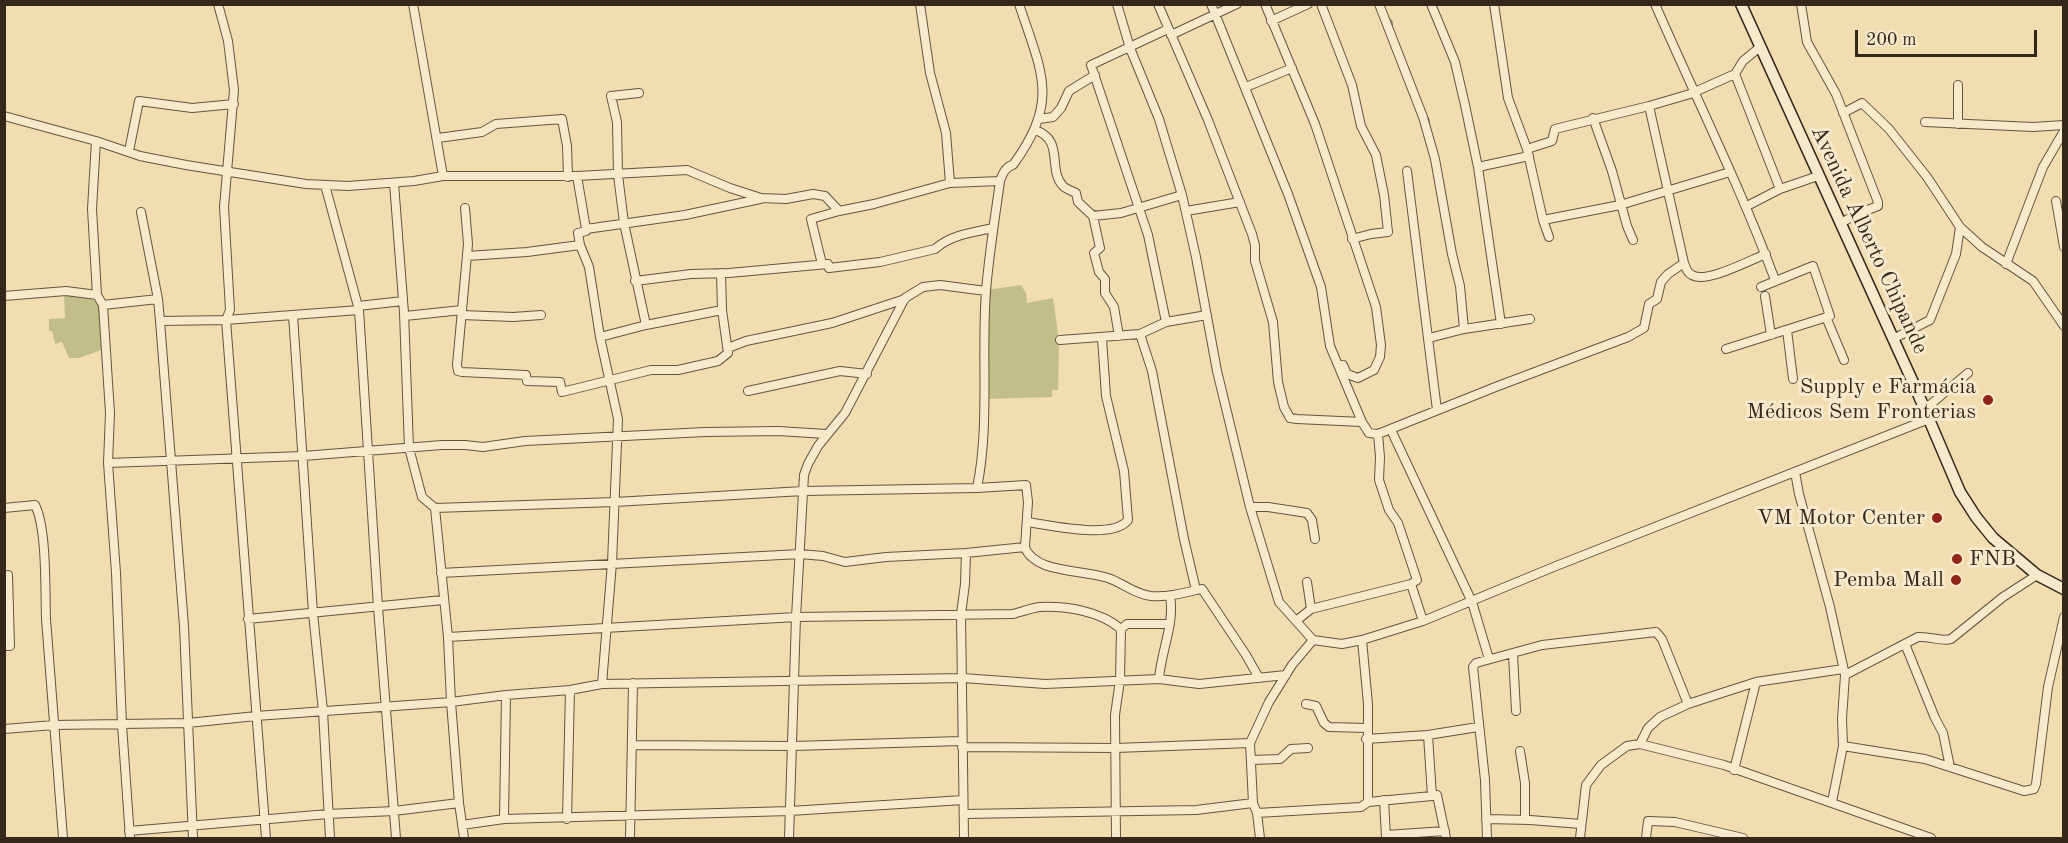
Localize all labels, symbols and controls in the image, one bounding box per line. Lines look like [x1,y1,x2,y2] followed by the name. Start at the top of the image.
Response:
[1858,18,2040,56] scale bar
[1866,31,1917,49] text: 200 m
[1804,122,1934,358] street label: Avenida Alberto Chipande
[1747,374,1976,426] place label: Supply e Farmácia Médicos Sem Fronterias
[1981,393,1995,407] marker: Supply e Farmácia Médicos Sem Fronterias
[1757,505,1925,531] place label: VM Motor Center
[1930,511,1944,525] marker: VM Motor Center
[1969,546,2016,572] place label: FNB
[1950,552,1964,566] marker: FNB
[1833,567,1944,593] place label: Pemba Mall
[1949,573,1963,587] marker: Pemba Mall

